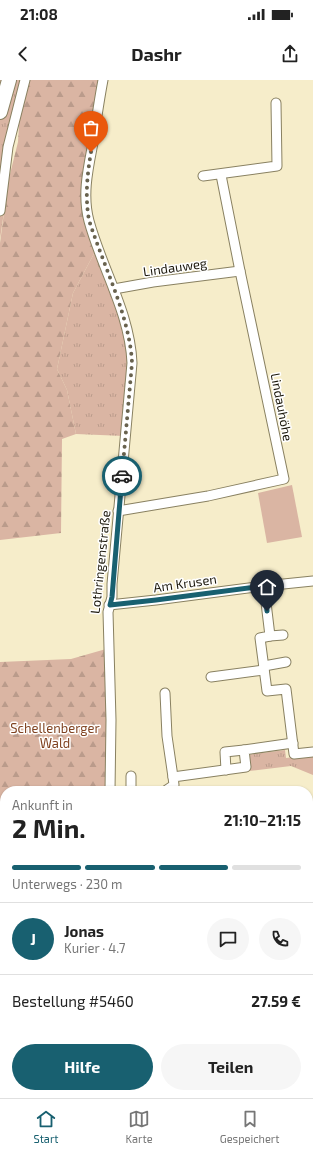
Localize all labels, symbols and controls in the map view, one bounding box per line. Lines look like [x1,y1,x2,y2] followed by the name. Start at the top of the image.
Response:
[20,5,58,23] text: 21:08
[12,43,34,65] icon: back
[131,43,182,65] text: Dashr
[279,43,301,65] icon: share
[74,111,108,152] pin
[80,117,102,139] icon: bag
[142,255,208,279] street label: Lindauweg
[268,372,296,442] street label: Lindauhöhe
[102,456,142,496] courier
[111,465,133,487] icon: car
[87,509,113,615] street label: Lothringenstraße
[250,570,284,611] pin
[152,571,218,595] street label: Am Krusen
[256,576,278,598] icon: home
[10,720,100,751] park label: Schellenberger Wald
[12,797,73,813] text: Ankunft in
[224,811,301,829] text: 21:10–21:15
[12,812,86,843] text: 2 Min.
[12,876,122,892] text: Unterwegs · 230 m
[207,918,249,960] button: chat
[259,918,301,960] button: phone
[64,922,104,940] text: Jonas
[30,930,36,948] text: J
[64,940,125,956] text: Kurier · 4.7
[12,992,134,1010] text: Bestellung #5460
[251,992,301,1010] text: 27.59 €
[12,1044,153,1090] button: Hilfe
[161,1044,301,1090] button: Teilen
[34,1108,58,1145] tab: Start
[126,1108,153,1145] tab: Karte
[220,1108,279,1145] tab: Gespeichert

